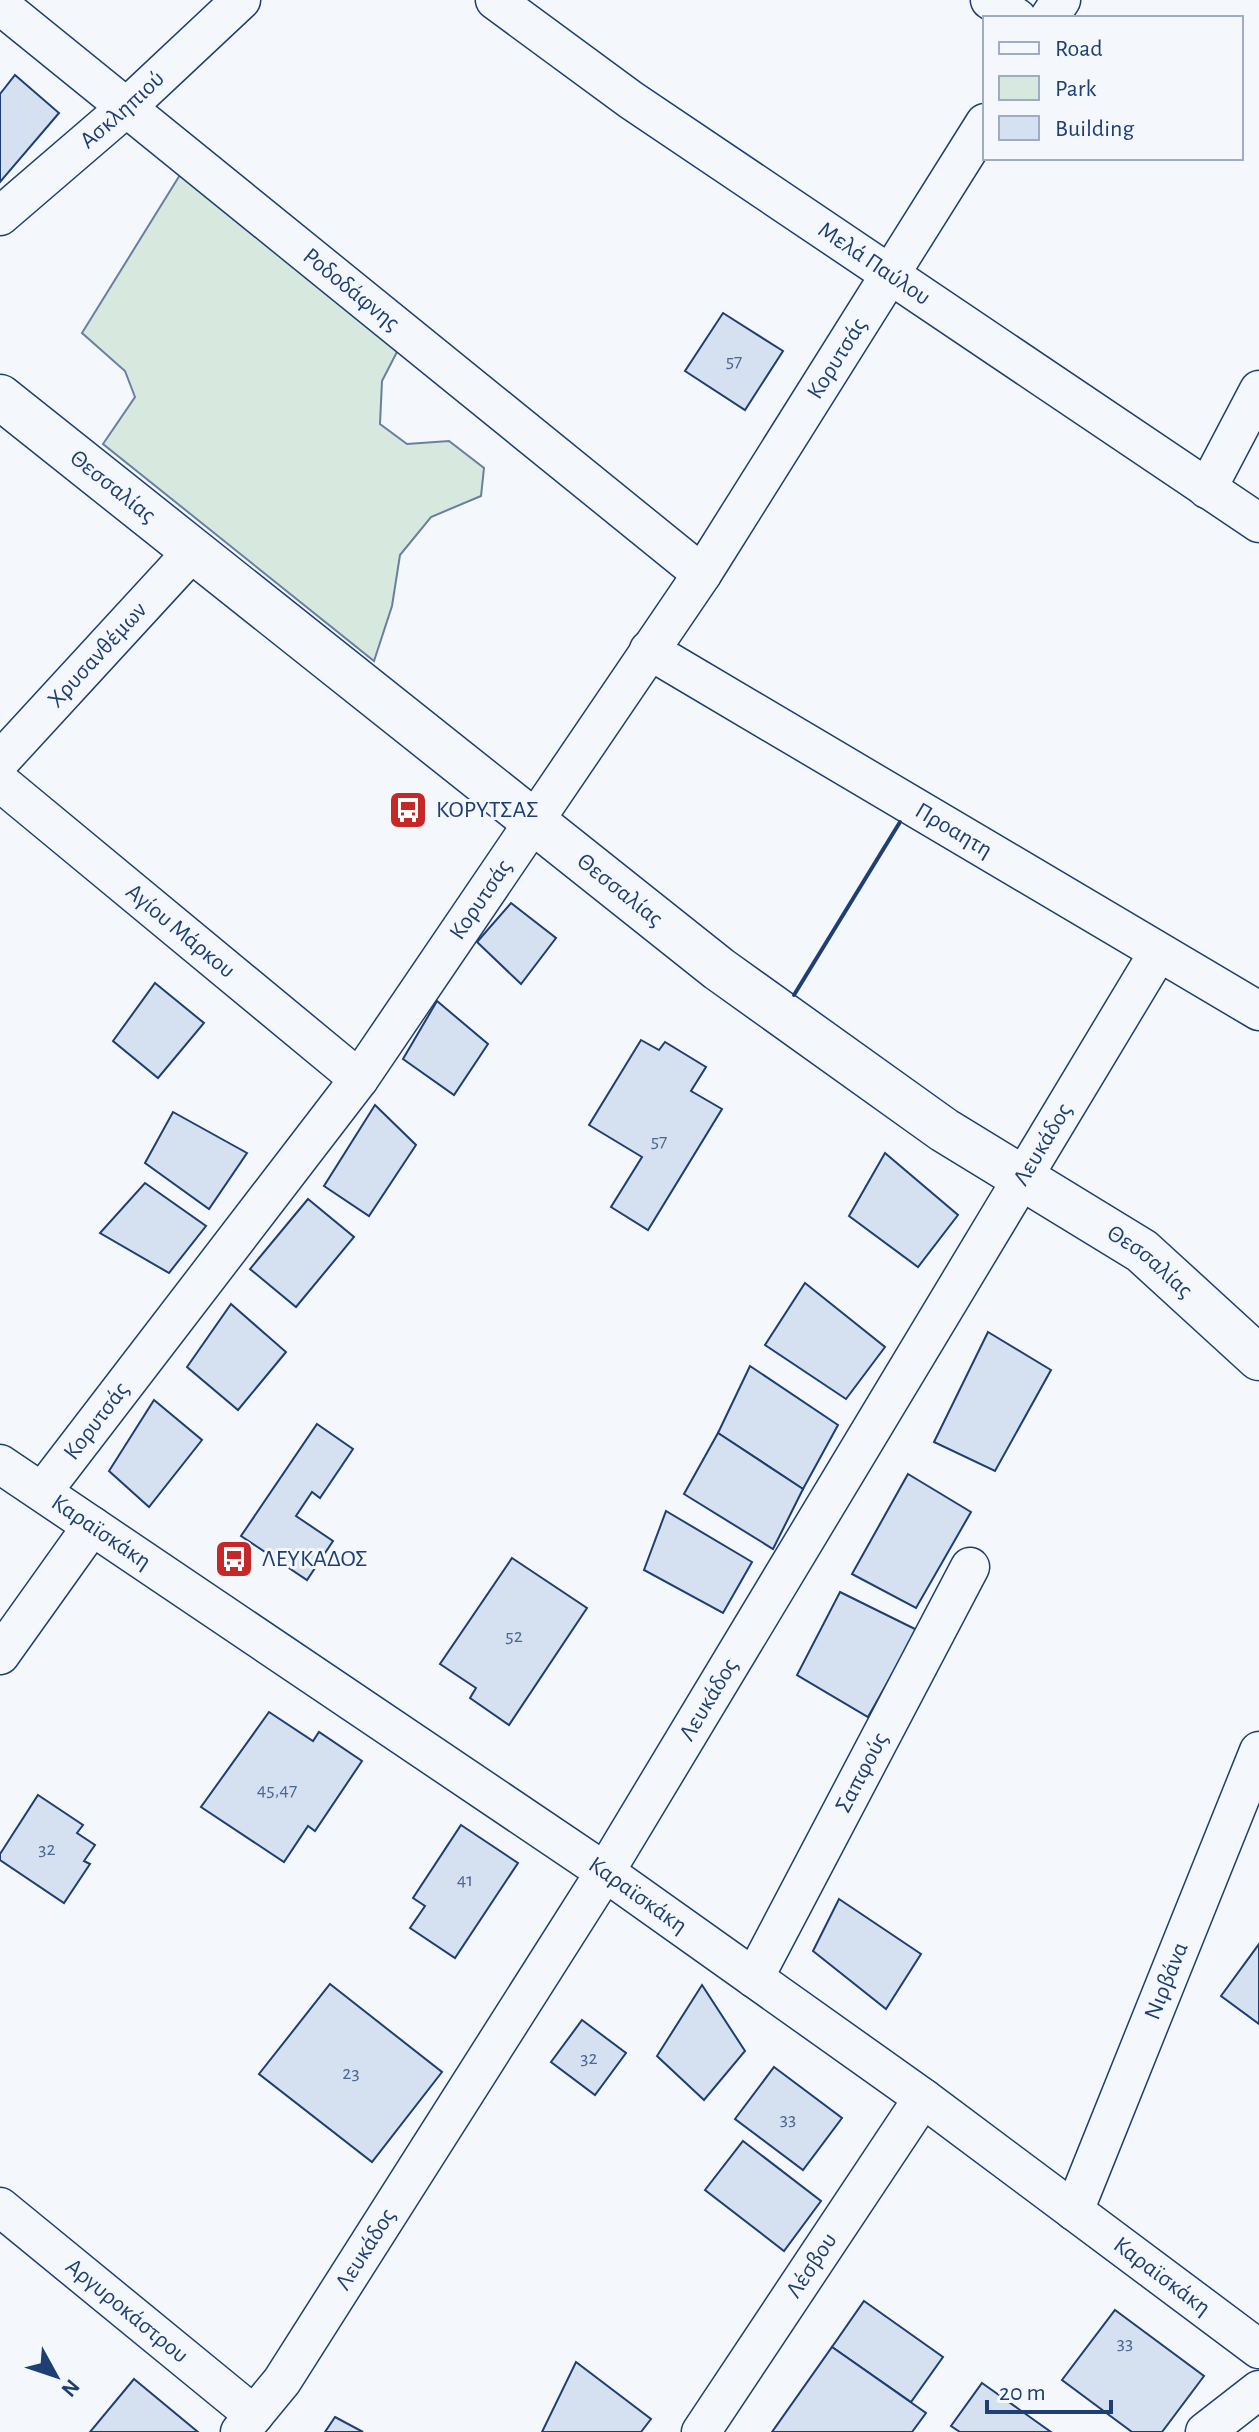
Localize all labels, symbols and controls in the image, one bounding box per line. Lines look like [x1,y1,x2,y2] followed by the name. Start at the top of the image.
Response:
[983,16,1243,160] legend
[1055,37,1103,61] text: Road
[76,66,169,153] street label: Ασκληπιού
[1055,77,1096,101] text: Park
[1055,117,1134,141] text: Building
[814,218,935,310] street label: Μελά Παύλου
[298,244,404,336] street label: Ροδοδάφνης
[803,314,871,403] street label: Κορυτσάς
[726,351,742,371] house number: 57
[65,446,160,528] street label: Θεσσαλίας
[43,598,152,712] street label: Χρυσανθέμων
[387,789,429,831] bus stop icon: ΚΟΡΥΤΣΑΣ
[436,798,538,822] place label: ΚΟΡΥΤΣΑΣ
[911,798,996,862] street label: Προαητη
[572,849,667,931] street label: Θεσσαλίας
[445,855,516,944] street label: Κορυτσάς
[121,879,239,983] street label: Αγίου Μάρκου
[1009,1099,1077,1190] street label: Λευκάδος
[651,1131,667,1151] house number: 57
[1103,1221,1197,1303] street label: Θεσσαλίας
[59,1378,134,1465] street label: Κορυτσάς
[47,1490,155,1574] street label: Καραϊσκάκη
[213,1538,255,1580] bus stop icon: ΛΕΥΚΑΔΟΣ
[262,1547,368,1571] place label: ΛΕΥΚΑΔΟΣ
[505,1626,523,1646] house number: 52
[675,1654,743,1745] street label: Λευκάδος
[831,1729,893,1817] street label: Σαπφούς
[257,1780,297,1800] house number: 45,47
[38,1839,56,1859] house number: 32
[584,1853,691,1938] street label: Καραϊσκάκη
[457,1870,473,1890] house number: 41
[1140,1939,1193,2023] street label: Νιρβάνα
[580,2048,598,2068] house number: 32
[342,2063,360,2083] house number: 23
[780,2109,796,2129] house number: 33
[331,2204,400,2294] street label: Λευκάδος
[782,2229,842,2302] street label: Λέσβου
[1109,2233,1215,2320] street label: Καραϊσκάκη
[61,2254,193,2368] street label: Αργυροκάστρου
[1117,2333,1133,2353] house number: 33
[16,2336,96,2416] north arrow
[987,2364,1111,2414] scale bar
[57,2375,84,2401] text: N
[999,2381,1046,2405] text: 20 m

